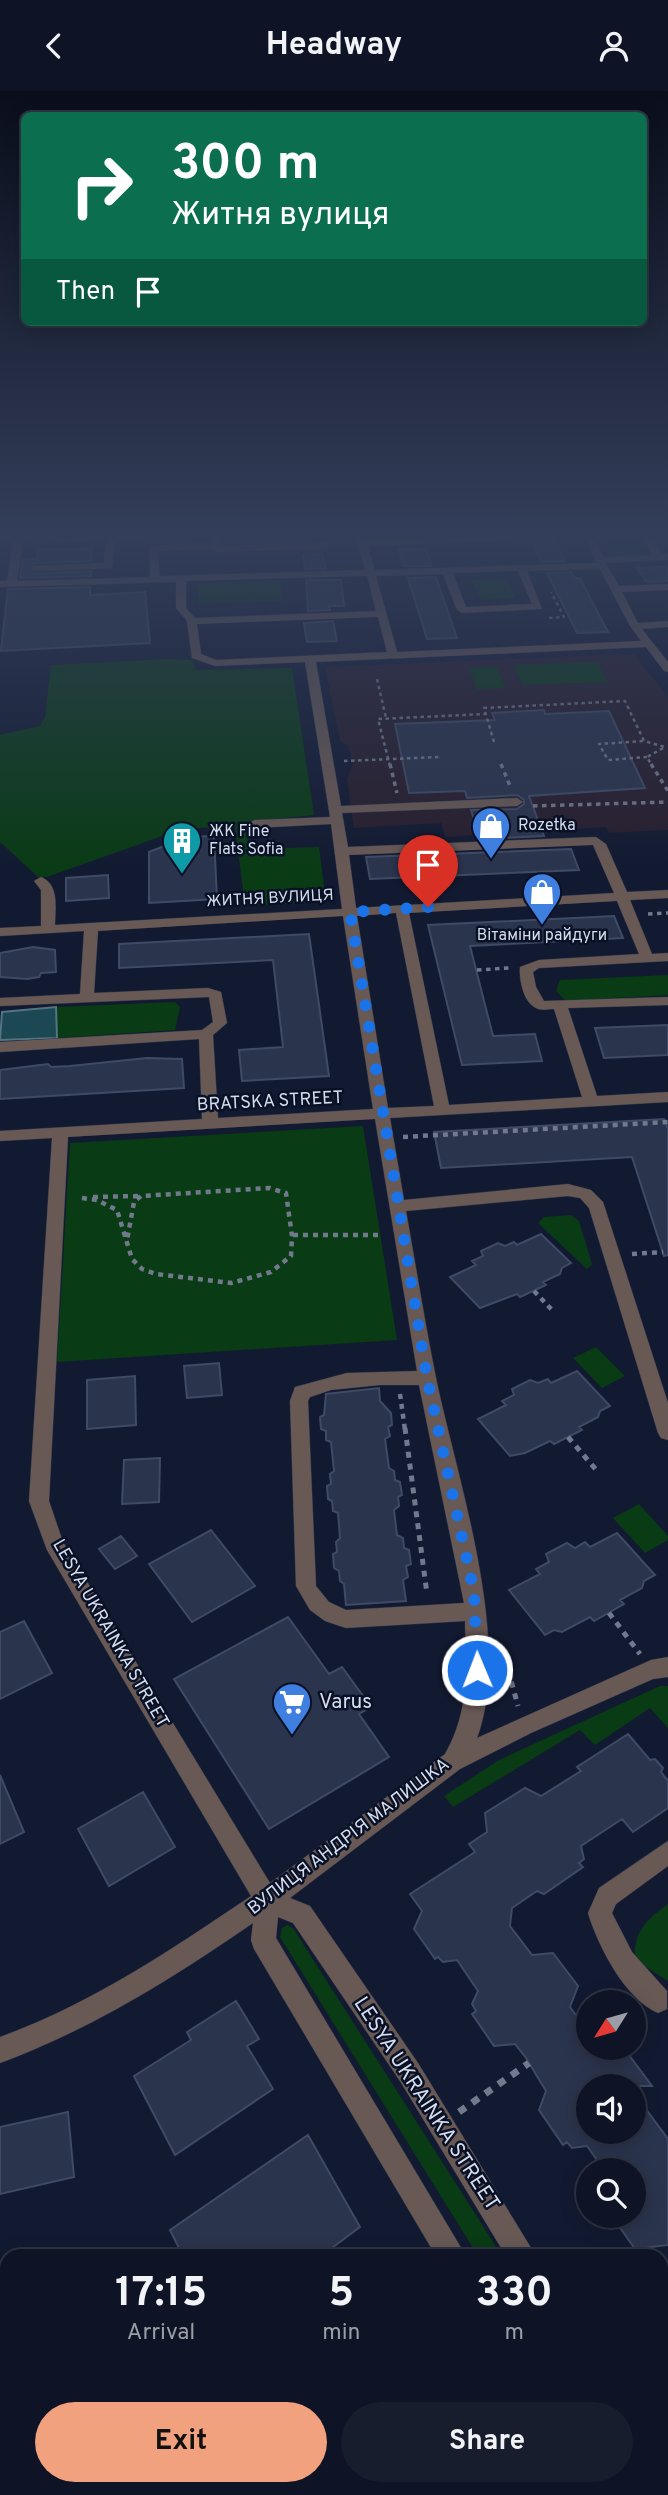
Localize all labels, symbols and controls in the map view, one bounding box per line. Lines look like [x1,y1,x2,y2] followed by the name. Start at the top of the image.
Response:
[266,26,402,66] text: Headway
[35,27,73,65] icon: back
[595,27,633,65] icon: person
[171,135,319,197] text: 300 m
[56,140,147,231] icon: right
[171,196,390,236] text: Житня вулиця
[129,273,167,311] icon: arrive
[56,276,115,309] text: Then
[470,805,512,860] shop icon: Rozetka
[518,816,576,836] place label: Rozetka
[161,820,203,875] building icon: ЖК Fine Flats Sofia
[209,822,283,860] place label: ЖК Fine Flats Sofia
[398,835,458,907] pin
[409,846,447,884] icon: arrive
[521,871,563,926] shop icon: Вітаміни райдуги
[206,886,334,912] street label: ЖИТНЯ ВУЛИЦЯ
[477,926,607,946] place label: Вітаміни райдуги
[196,1087,344,1117] street label: BRATSKA STREET
[47,1536,173,1732] street label: LESYA UKRAINKA STREET
[440,1633,514,1707] position arrow
[271,1681,313,1736] supermarket icon: Varus
[319,1689,372,1716] place label: Varus
[243,1754,455,1920] street label: ВУЛИЦЯ АНДРІЯ МАЛИШКА
[576,1990,646,2060] north arrow
[576,1990,646,2228] map controls
[347,1992,505,2216] street label: LESYA UKRAINKA STREET
[576,2074,646,2144] button: sound
[576,2158,646,2228] button: search
[115,2268,207,2321] text: 17:15
[328,2268,354,2321] text: 5
[476,2268,553,2321] text: 330
[127,2319,195,2348] text: Arrival
[322,2319,360,2348] text: min
[504,2319,524,2348] text: m
[35,2402,327,2482] button: Exit
[341,2402,633,2482] button: Share

